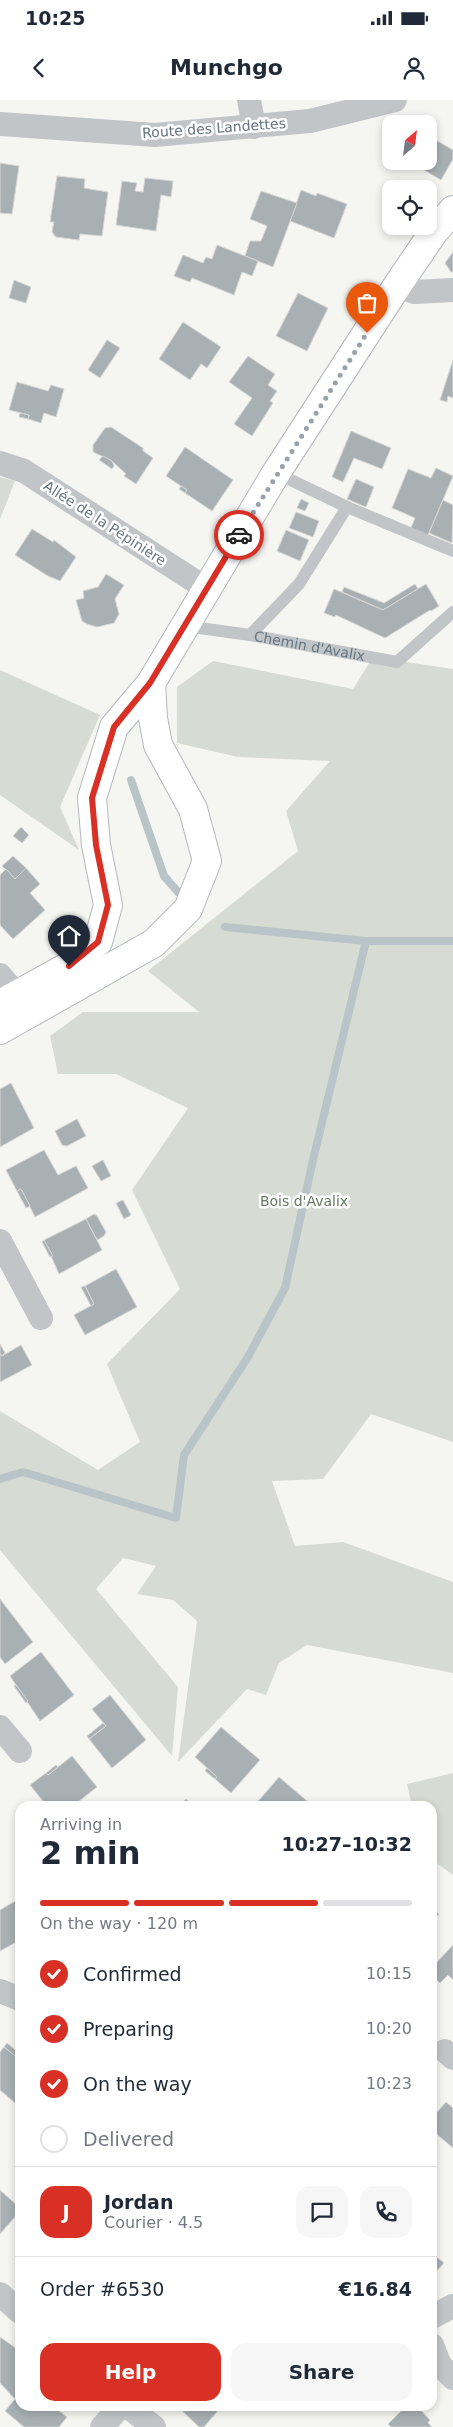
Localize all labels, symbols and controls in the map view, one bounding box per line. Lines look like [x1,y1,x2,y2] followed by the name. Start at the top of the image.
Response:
[25,7,85,29] text: 10:25
[25,54,53,82] icon: back
[400,54,428,82] icon: person
[170,55,283,80] text: Munchgo
[142,115,286,141] street label: Route des Landettes
[382,115,438,170] north arrow
[382,115,437,235] map controls
[382,180,437,235] button: locate
[346,282,388,333] pin
[353,289,381,317] icon: bag
[41,477,169,569] street label: Allée de la Pépinière
[214,510,264,560] courier
[225,521,253,549] icon: car
[253,628,366,664] street label: Chemin d'Avalix
[48,915,90,966] pin
[55,922,83,950] icon: home
[260,1193,348,1209] park label: Bois d'Avalix
[40,1815,122,1834] text: Arriving in
[282,1833,412,1855] text: 10:27–10:32
[40,1834,141,1872] text: 2 min
[40,1914,198,1933] text: On the way · 120 m
[40,1960,68,1988] icon: check
[83,1963,182,1985] text: Confirmed
[366,1964,412,1983] text: 10:15
[40,2015,68,2043] icon: check
[83,2018,174,2040] text: Preparing
[366,2019,412,2038] text: 10:20
[40,2070,68,2098] icon: check
[83,2073,192,2095] text: On the way
[366,2074,412,2093] text: 10:23
[83,2128,174,2150] text: Delivered
[296,2186,348,2238] button: chat
[360,2186,412,2238] button: phone
[104,2191,173,2213] text: Jordan
[62,2201,70,2223] text: J
[104,2213,203,2232] text: Courier · 4.5
[40,2278,164,2300] text: Order #6530
[339,2278,412,2300] text: €16.84
[40,2343,221,2401] button: Help
[231,2343,412,2401] button: Share

